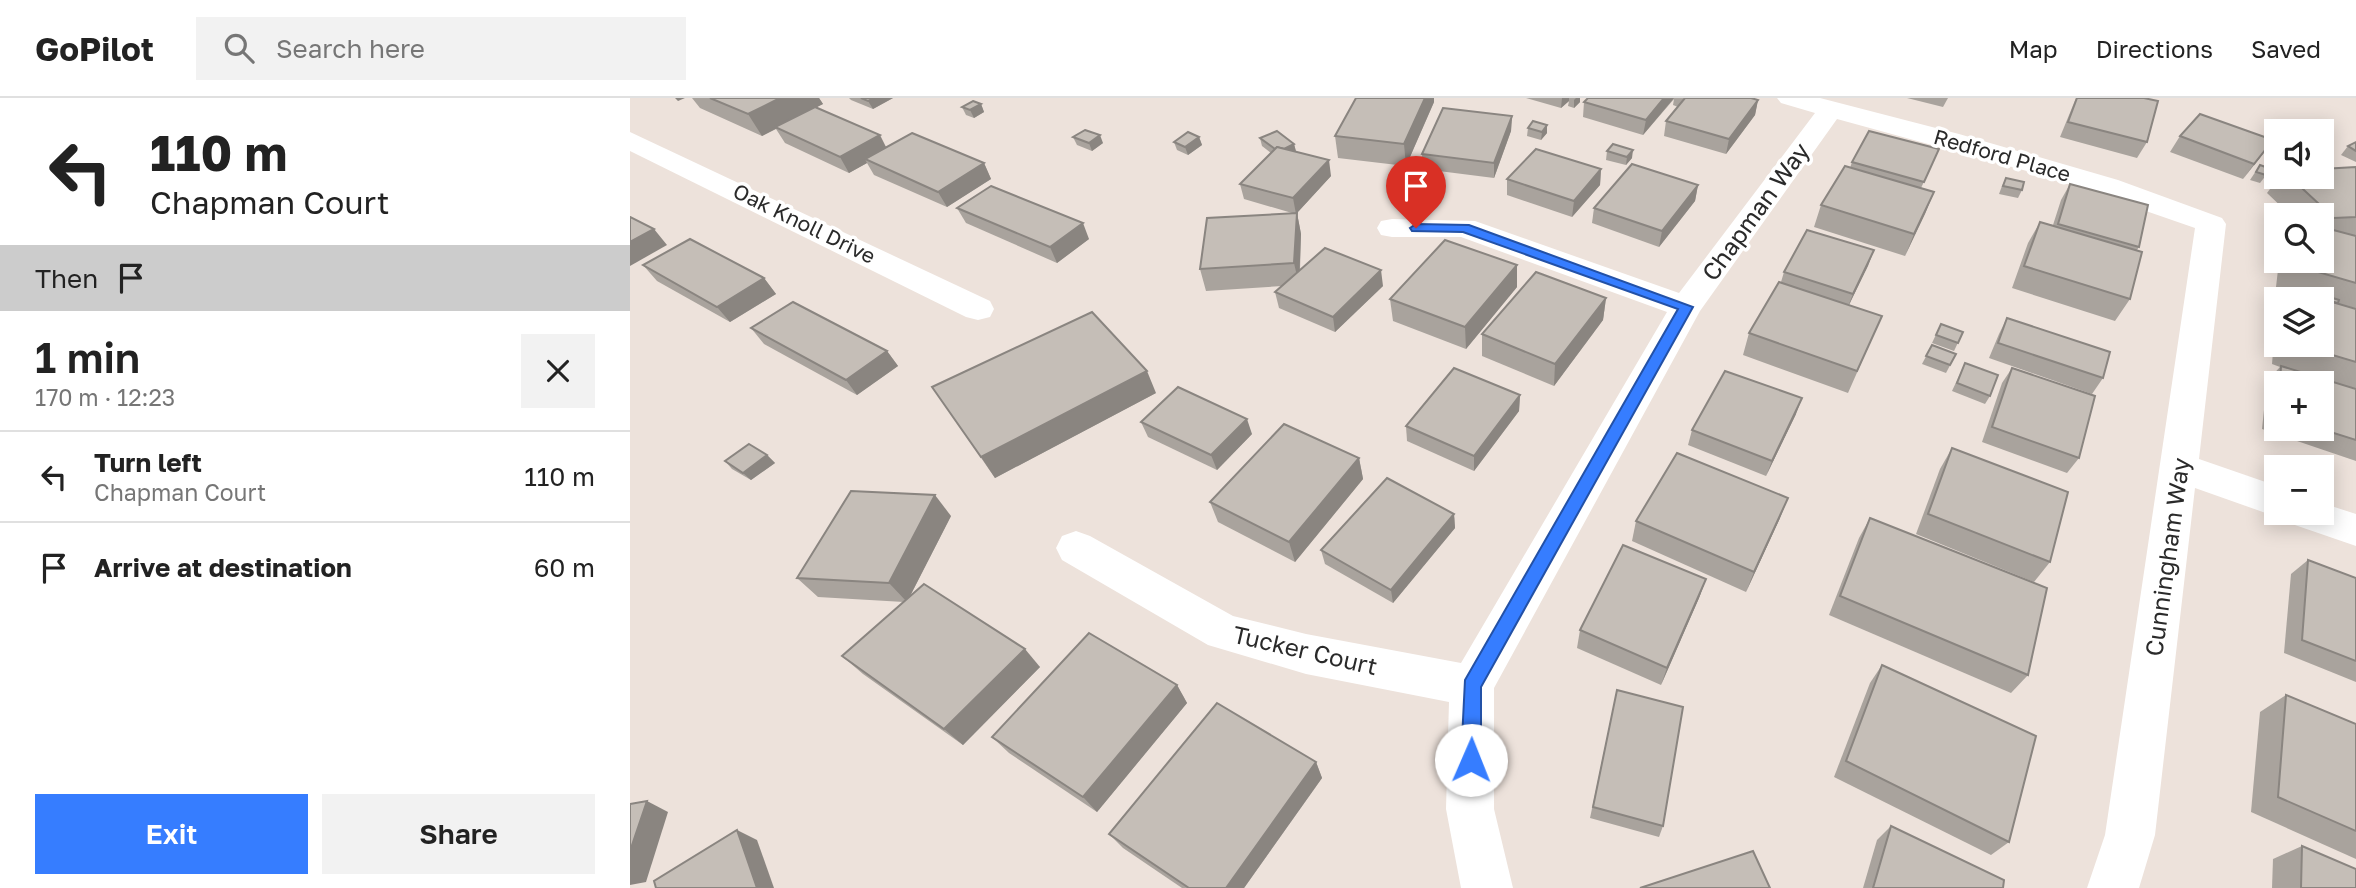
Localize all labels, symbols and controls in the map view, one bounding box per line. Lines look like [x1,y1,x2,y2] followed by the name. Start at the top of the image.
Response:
[196,17,686,80] search box
[35,29,154,68] text: GoPilot
[220,29,258,67] icon: search
[276,33,425,64] text: Search here
[2009,34,2058,63] text: Map
[2096,34,2213,63] text: Directions
[2251,34,2321,63] text: Saved
[2264,119,2334,525] map controls
[2264,119,2334,189] button: sound
[150,123,287,182] text: 110 m
[1931,123,2074,187] street label: Redford Place
[35,126,126,217] icon: left
[1695,136,1815,286] street label: Chapman Way
[1386,156,1446,228] pin
[1397,167,1435,205] icon: arrive
[729,177,880,269] street label: Oak Knoll Drive
[150,183,390,221] text: Chapman Court
[2264,203,2334,273] button: search
[112,259,150,297] icon: arrive
[35,263,98,294] text: Then
[2264,287,2334,357] button: layers
[35,332,140,382] text: 1 min
[521,334,595,408] button: close
[2264,371,2334,441] button: +
[35,383,175,411] text: 170 m · 12:23
[94,447,202,478] text: Turn left
[2264,455,2334,525] button: −
[2138,456,2195,658] street label: Cunningham Way
[35,458,73,496] icon: left
[524,461,595,492] text: 110 m
[94,478,266,506] text: Chapman Court
[35,549,73,587] icon: arrive
[94,552,352,583] text: Arrive at destination
[534,552,595,583] text: 60 m
[1230,619,1380,680] street label: Tucker Court
[1434,723,1508,797] position arrow
[35,794,308,874] button: Exit
[322,794,595,874] button: Share

